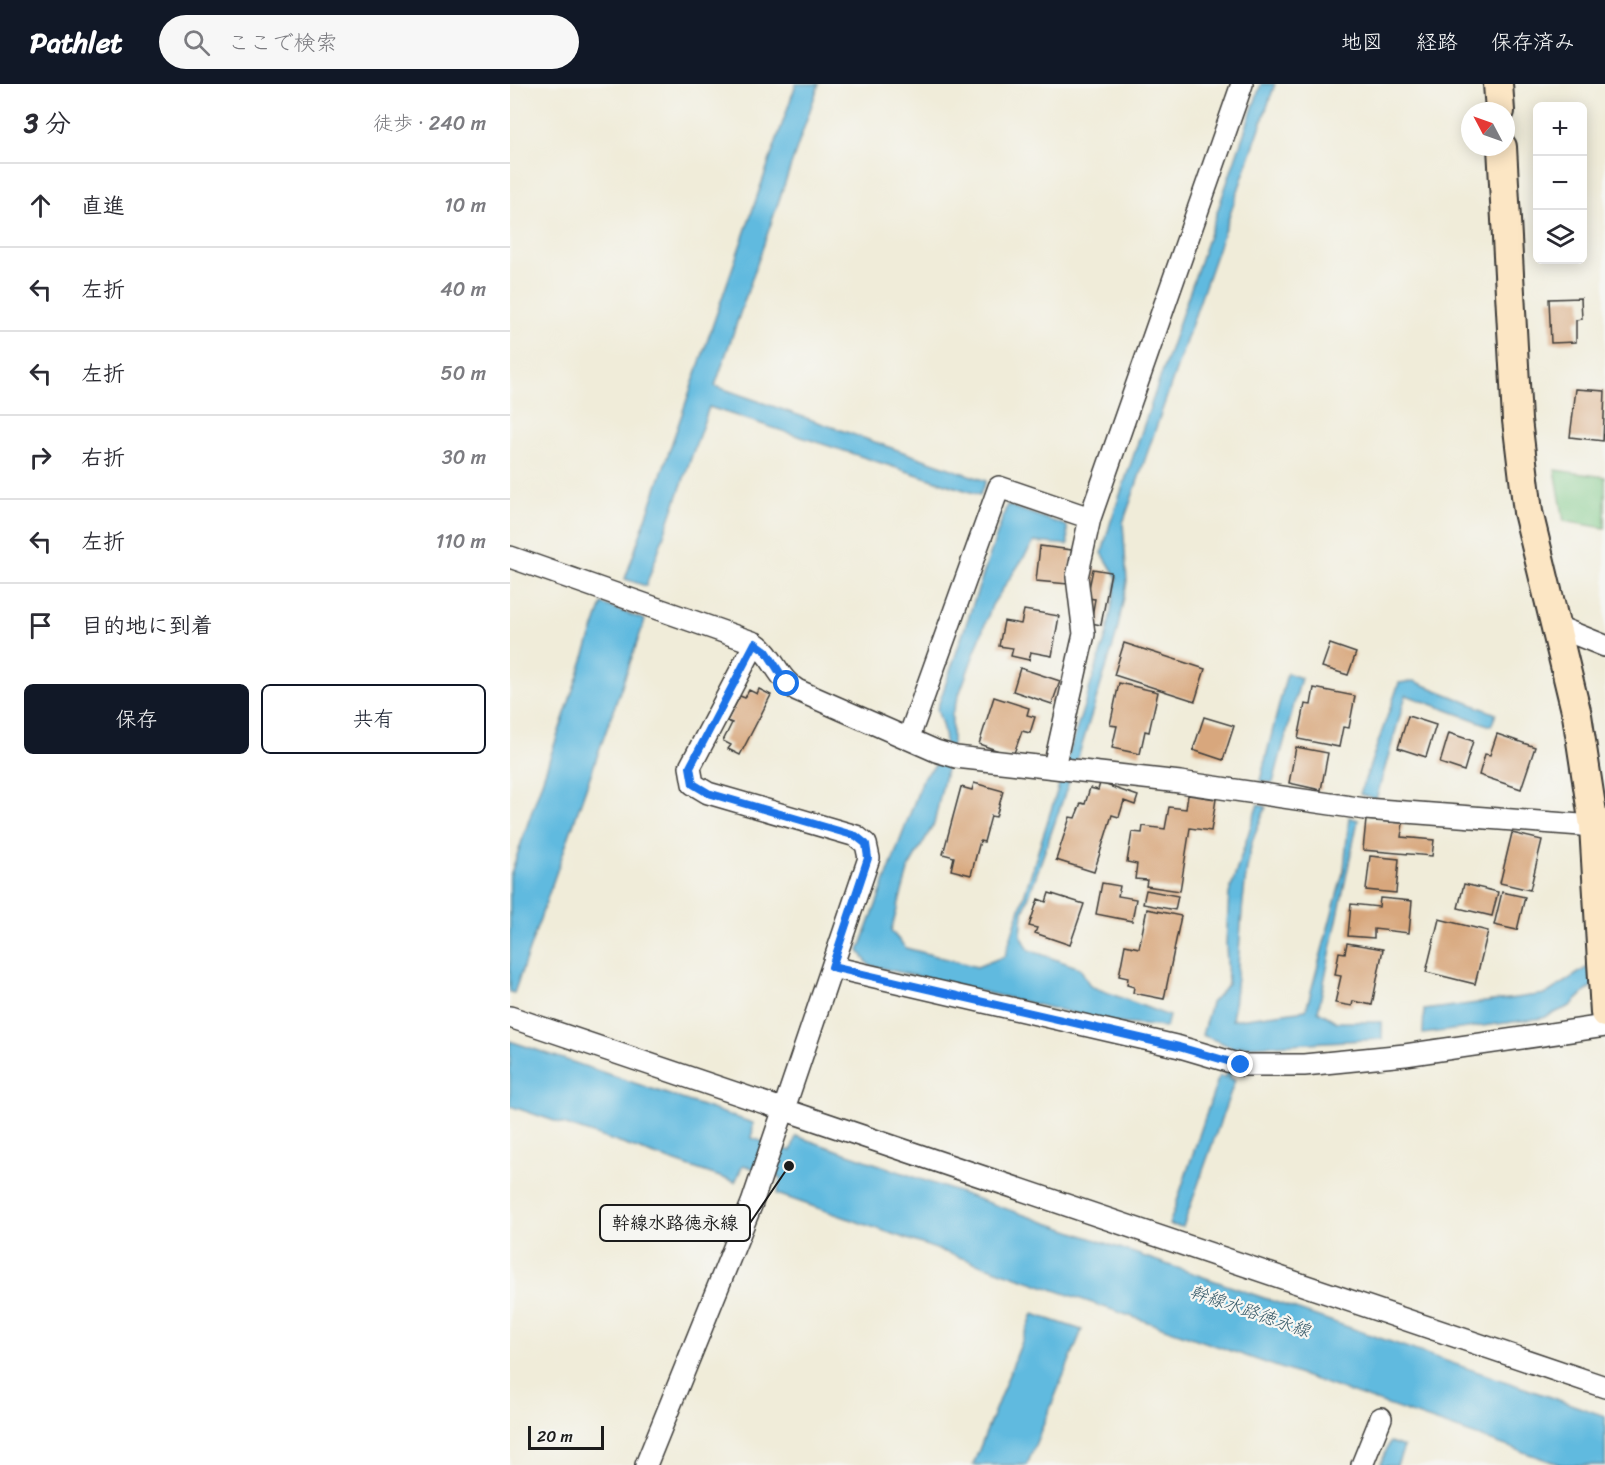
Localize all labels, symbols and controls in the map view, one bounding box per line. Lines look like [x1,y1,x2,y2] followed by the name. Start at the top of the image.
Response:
[159,15,579,69] search box
[30,18,123,67] text: Pathlet
[228,23,338,62] text: ここで検索
[1341,23,1383,61] text: 地図
[1416,23,1458,61] text: 経路
[1491,23,1575,61] text: 保存済み
[180,26,213,59] icon: search
[24,100,71,146] text: 3 分
[1461,102,1515,156] north arrow
[1533,102,1587,264] map controls
[1533,102,1587,156] button: +
[373,106,486,141] text: 徒歩 · 240 m
[1533,156,1587,210] button: −
[81,186,125,225] text: 直進
[444,188,486,223] text: 10 m
[24,189,57,222] icon: ahead
[1533,210,1587,264] button: layers
[81,270,125,309] text: 左折
[440,272,486,307] text: 40 m
[24,273,57,306] icon: left
[81,354,125,393] text: 左折
[441,356,486,391] text: 50 m
[24,357,57,390] icon: left
[81,438,125,477] text: 右折
[442,440,486,475] text: 30 m
[24,441,57,474] icon: right
[81,522,125,561] text: 左折
[436,524,486,559] text: 110 m
[24,525,57,558] icon: left
[81,606,213,645] text: 目的地に到着
[24,609,57,642] icon: arrive
[773,670,799,696] route start
[24,684,249,754] button: 保存
[261,684,486,754] button: 共有
[1227,1051,1253,1077] route end
[600,1205,750,1241] callout: 幹線水路徳永線
[612,1207,738,1239] text: 幹線水路徳永線
[1185,1275,1316,1347] water label: 幹線水路徳永線
[537,1422,573,1451] text: 20 m
[528,1423,604,1450] scale bar

